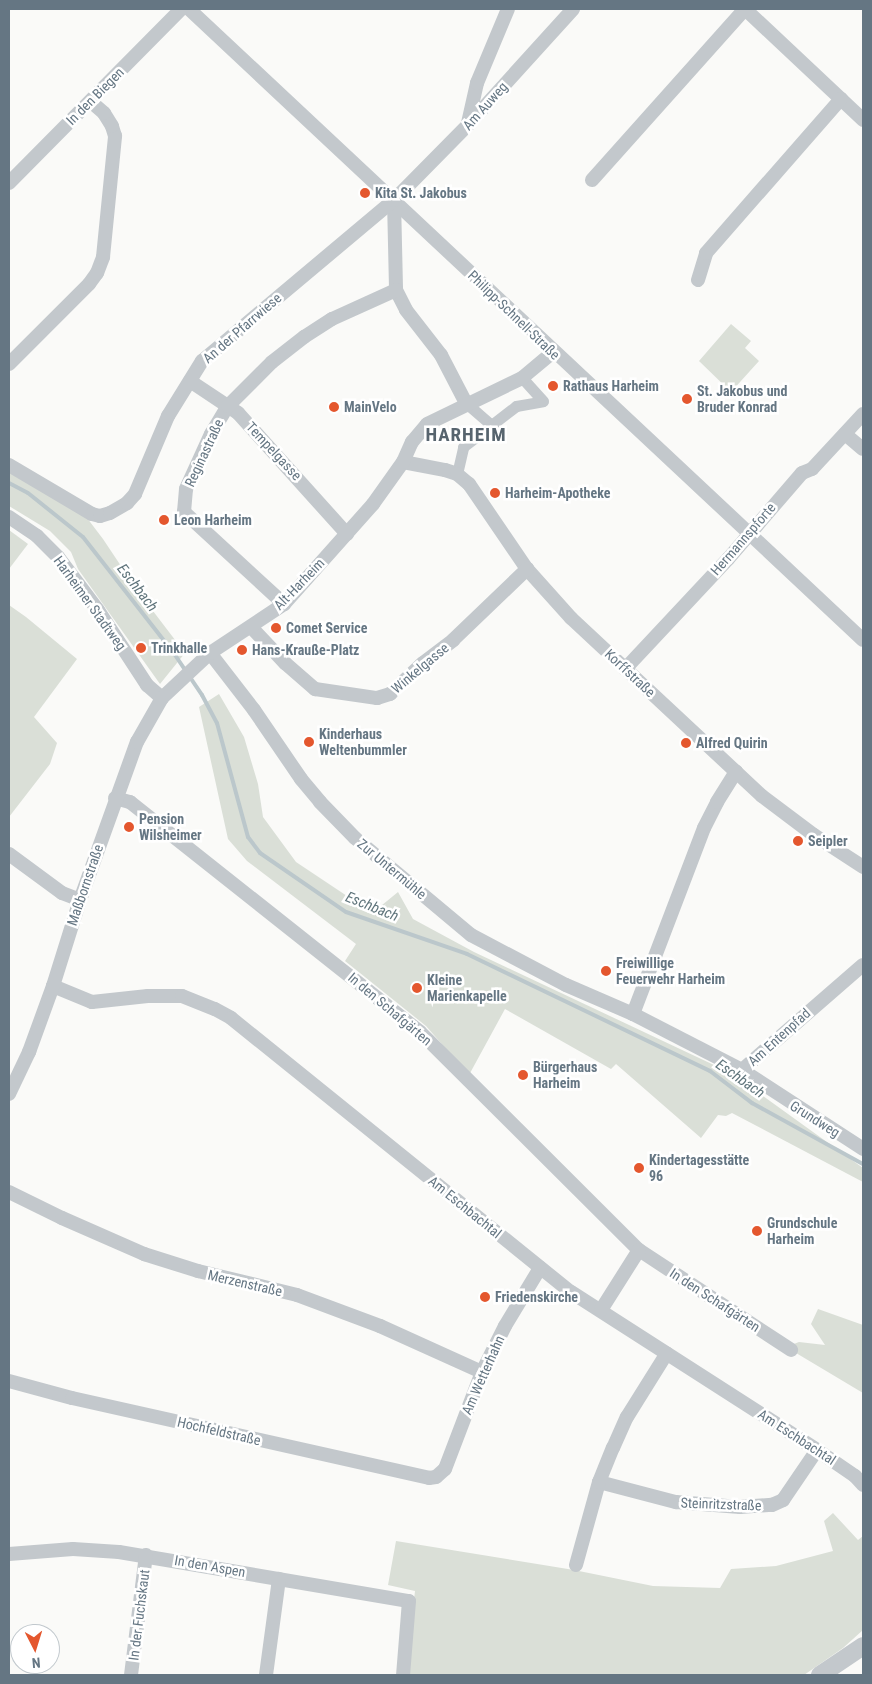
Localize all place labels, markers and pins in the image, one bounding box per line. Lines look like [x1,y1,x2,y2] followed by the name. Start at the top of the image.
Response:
[375,185,467,201] place label: Kita St. Jakobus
[359,187,371,199] marker: Kita St. Jakobus
[563,378,659,394] place label: Rathaus Harheim
[547,380,559,392] marker: Rathaus Harheim
[697,383,787,416] place label: St. Jakobus und Bruder Konrad
[681,393,693,405] marker: St. Jakobus und Bruder Konrad
[344,399,397,415] place label: MainVelo
[328,401,340,413] marker: MainVelo
[505,485,610,501] place label: Harheim-Apotheke
[489,487,501,499] marker: Harheim-Apotheke
[174,512,252,528] place label: Leon Harheim
[158,514,170,526] marker: Leon Harheim
[286,620,368,636] place label: Comet Service
[270,622,282,634] marker: Comet Service
[151,640,207,656] place label: Trinkhalle
[135,642,147,654] marker: Trinkhalle
[252,642,359,658] place label: Hans-Krauße-Platz
[236,644,248,656] marker: Hans-Krauße-Platz
[319,726,407,759] place label: Kinderhaus Weltenbummler
[696,735,768,751] place label: Alfred Quirin
[303,736,315,748] marker: Kinderhaus Weltenbummler
[680,737,692,749] marker: Alfred Quirin
[139,811,202,844] place label: Pension Wilsheimer
[123,821,135,833] marker: Pension Wilsheimer
[808,833,848,849] place label: Seipler
[792,835,804,847] marker: Seipler
[616,955,725,988] place label: Freiwillige Feuerwehr Harheim
[600,965,612,977] marker: Freiwillige Feuerwehr Harheim
[427,972,507,1004] place label: Kleine Marienkapelle
[411,982,423,994] marker: Kleine Marienkapelle
[533,1059,597,1092] place label: Bürgerhaus Harheim
[517,1069,529,1081] marker: Bürgerhaus Harheim
[649,1152,749,1184] place label: Kindertagesstätte 96
[633,1162,645,1174] marker: Kindertagesstätte 96
[767,1215,837,1248] place label: Grundschule Harheim
[751,1225,763,1237] marker: Grundschule Harheim
[495,1289,578,1305] place label: Friedenskirche
[479,1291,491,1303] marker: Friedenskirche

